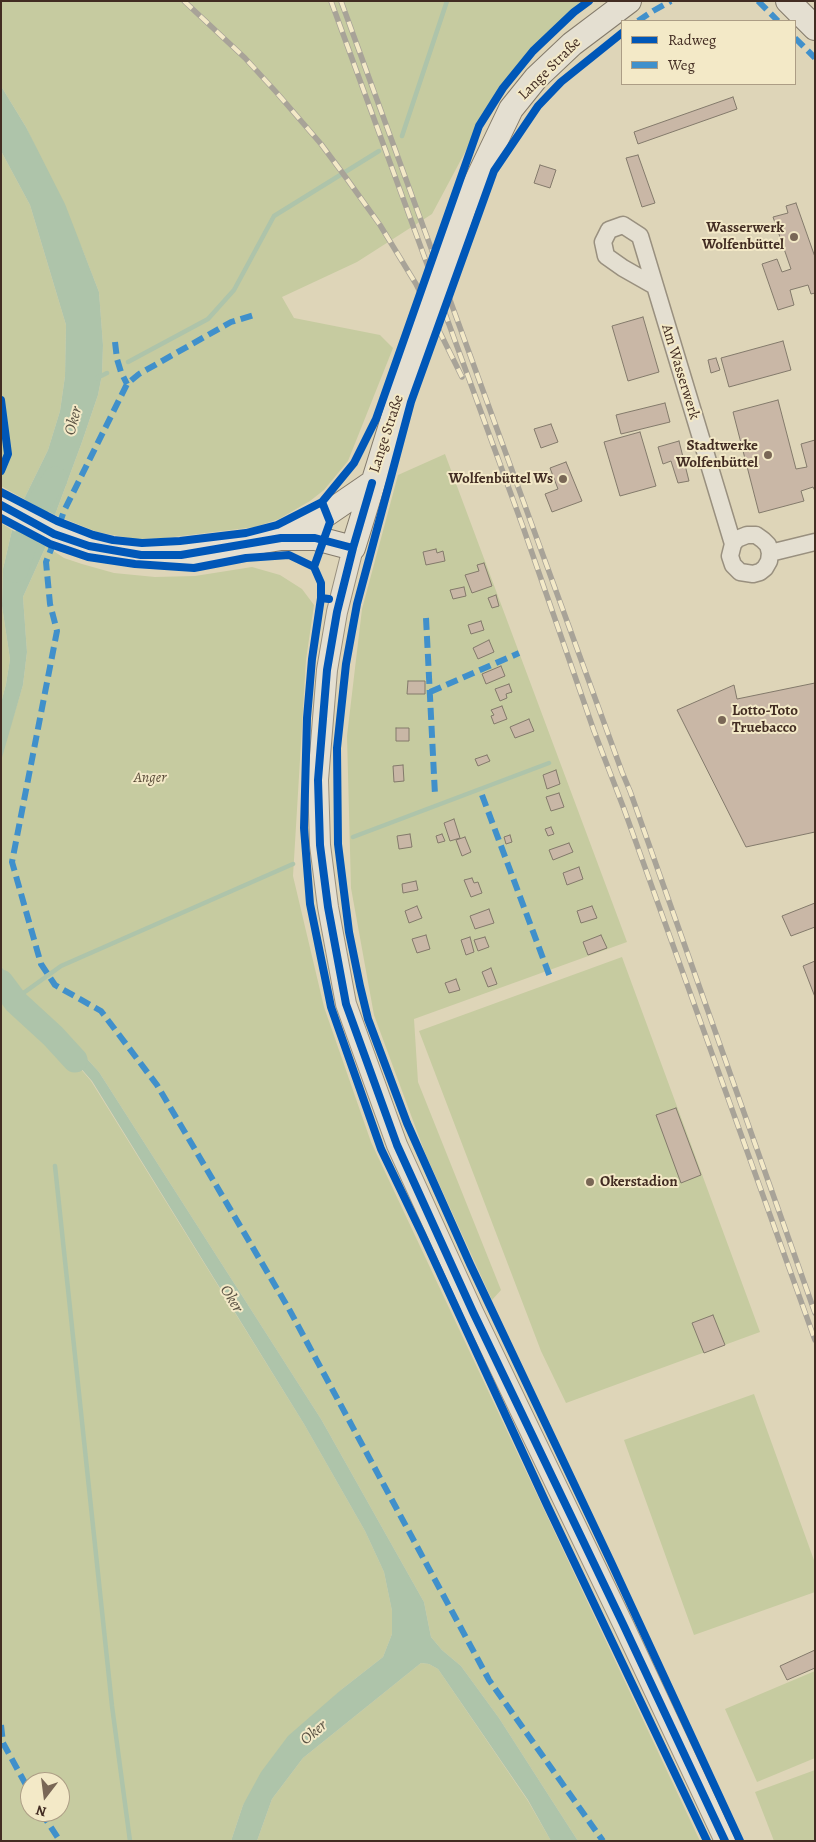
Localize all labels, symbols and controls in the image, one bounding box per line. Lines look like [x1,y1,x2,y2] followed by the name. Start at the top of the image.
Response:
[621,20,796,85] legend
[668,30,716,50] text: Radweg
[515,34,585,104] street label: Lange Straße
[668,55,695,75] text: Weg
[702,219,784,254] place label: Wasserwerk Wolfenbüttel
[788,231,800,243] marker: Wasserwerk Wolfenbüttel
[657,322,703,422] street label: Am Wasserwerk
[366,393,408,475] street label: Lange Straße
[61,405,87,437] water label: Oker
[676,437,758,472] place label: Stadtwerke Wolfenbüttel
[762,449,774,461] marker: Stadtwerke Wolfenbüttel
[449,470,553,488] place label: Wolfenbüttel Ws
[557,473,569,485] marker: Wolfenbüttel Ws
[732,702,798,737] place label: Lotto-Toto Truebacco
[716,714,728,726] marker: Lotto-Toto Truebacco
[134,769,166,787] park label: Anger
[600,1173,678,1191] place label: Okerstadion
[584,1176,596,1188] marker: Okerstadion
[215,1282,247,1316] water label: Oker
[297,1716,331,1750] water label: Oker
[20,1772,70,1822] north arrow
[34,1801,49,1822] text: N

